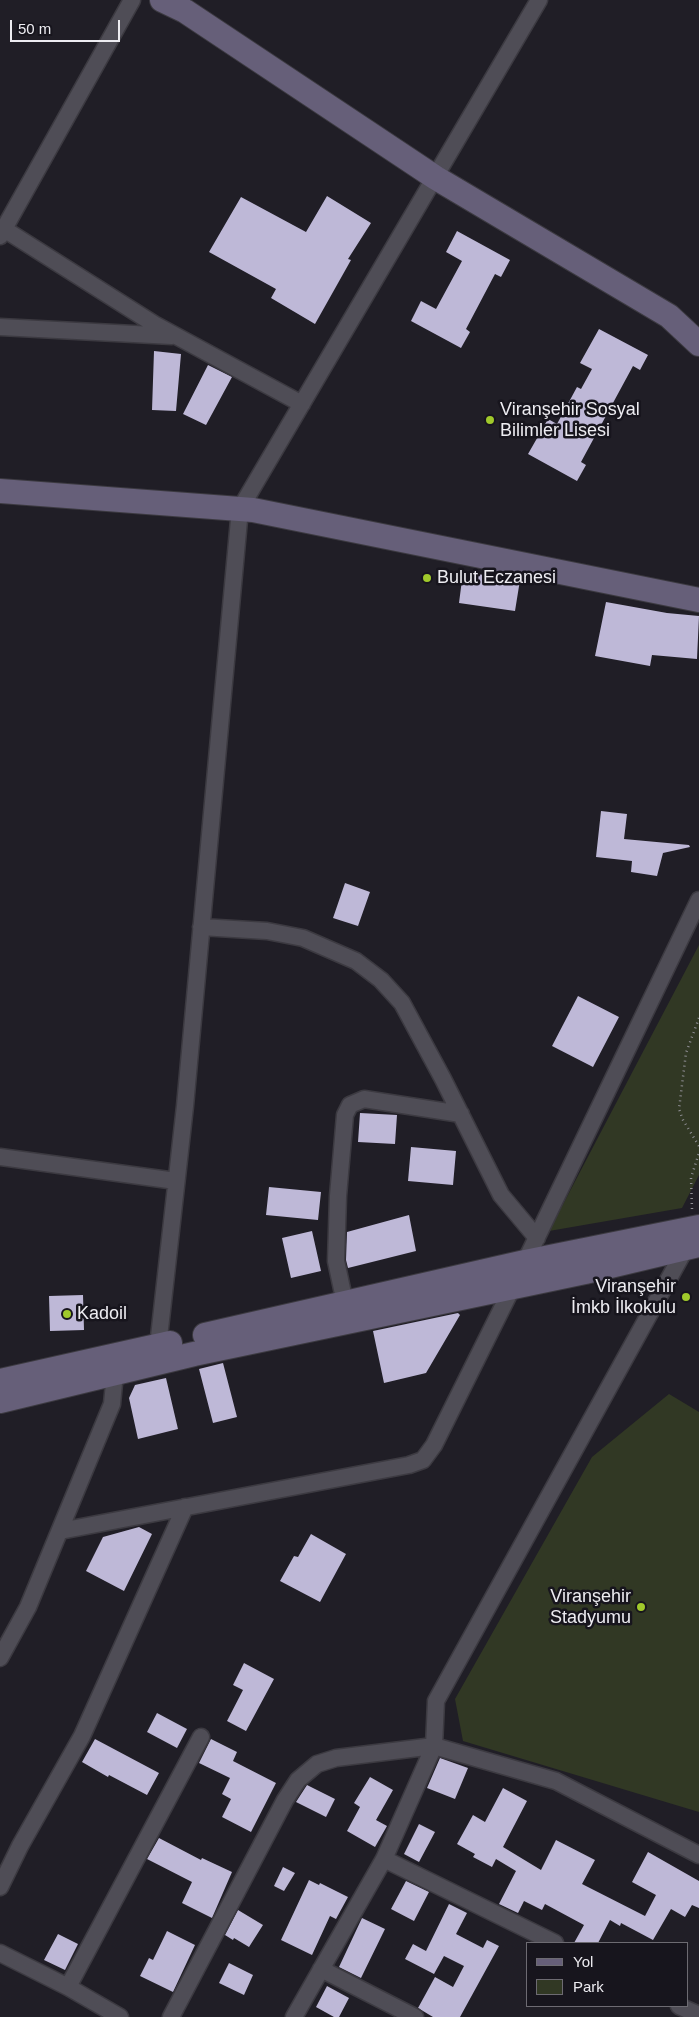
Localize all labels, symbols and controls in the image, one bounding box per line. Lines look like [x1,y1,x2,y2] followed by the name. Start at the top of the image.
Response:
[12,10,122,42] scale bar
[18,20,51,37] text: 50 m
[500,399,640,442] place label: Viranşehir Sosyal Bilimler Lisesi
[484,414,496,426] marker: Viranşehir Sosyal Bilimler Lisesi
[437,567,556,589] place label: Bulut Eczanesi
[421,572,433,584] marker: Bulut Eczanesi
[571,1276,676,1318] place label: Viranşehir İmkb İlkokulu
[680,1291,692,1303] marker: Viranşehir İmkb İlkokulu
[77,1303,127,1325] place label: Kadoil
[61,1308,73,1320] marker: Kadoil
[550,1586,631,1628] place label: Viranşehir Stadyumu
[635,1601,647,1613] marker: Viranşehir Stadyumu
[526,1942,689,2007] legend
[573,1953,593,1970] text: Yol
[573,1978,604,1995] text: Park

